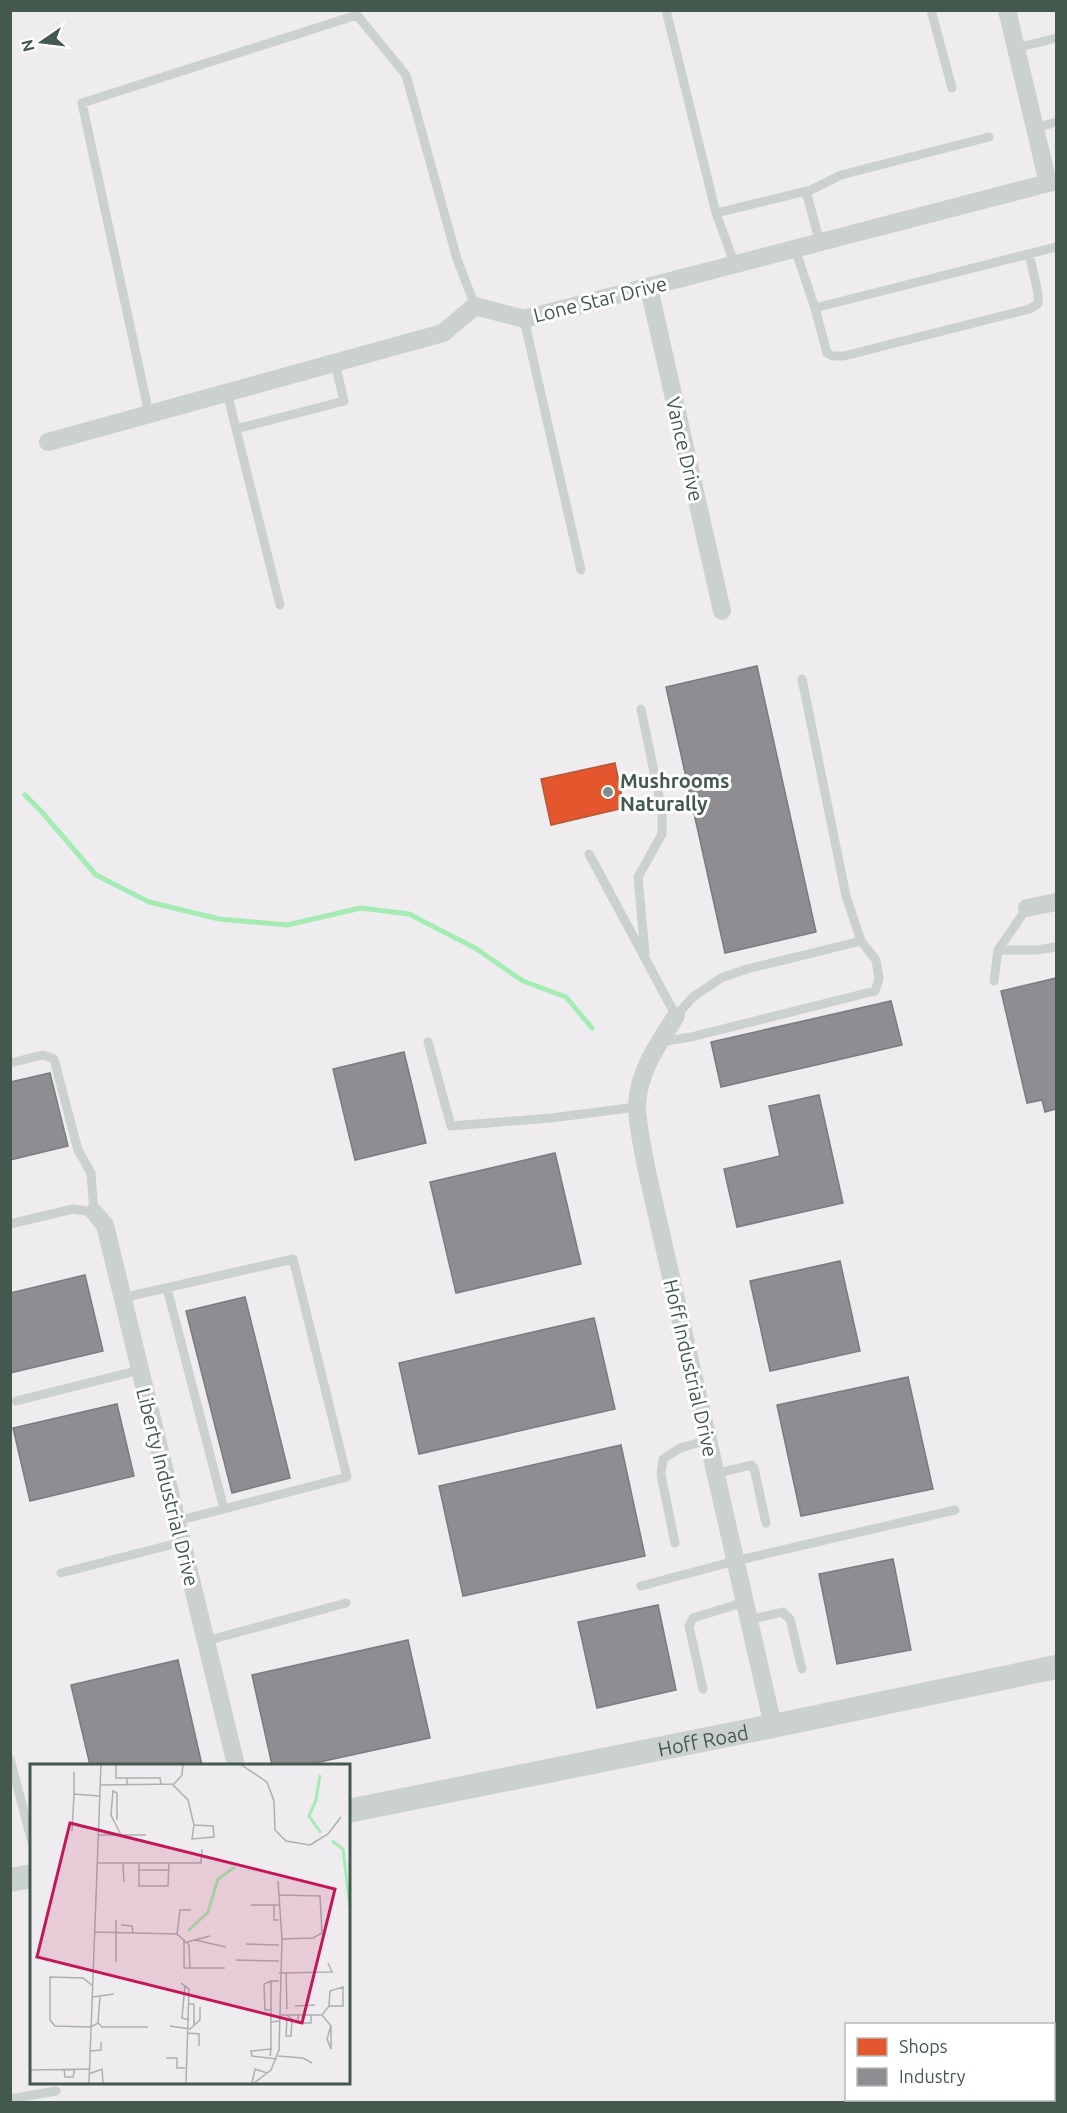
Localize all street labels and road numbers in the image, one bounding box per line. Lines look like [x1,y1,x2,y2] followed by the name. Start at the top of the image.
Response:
[531,271,669,327] street label: Lone Star Drive
[662,395,708,503] street label: Vance Drive
[659,1277,723,1459] street label: Hoff Industrial Drive
[132,1385,204,1589] street label: Liberty Industrial Drive
[656,1720,750,1760] street label: Hoff Road

